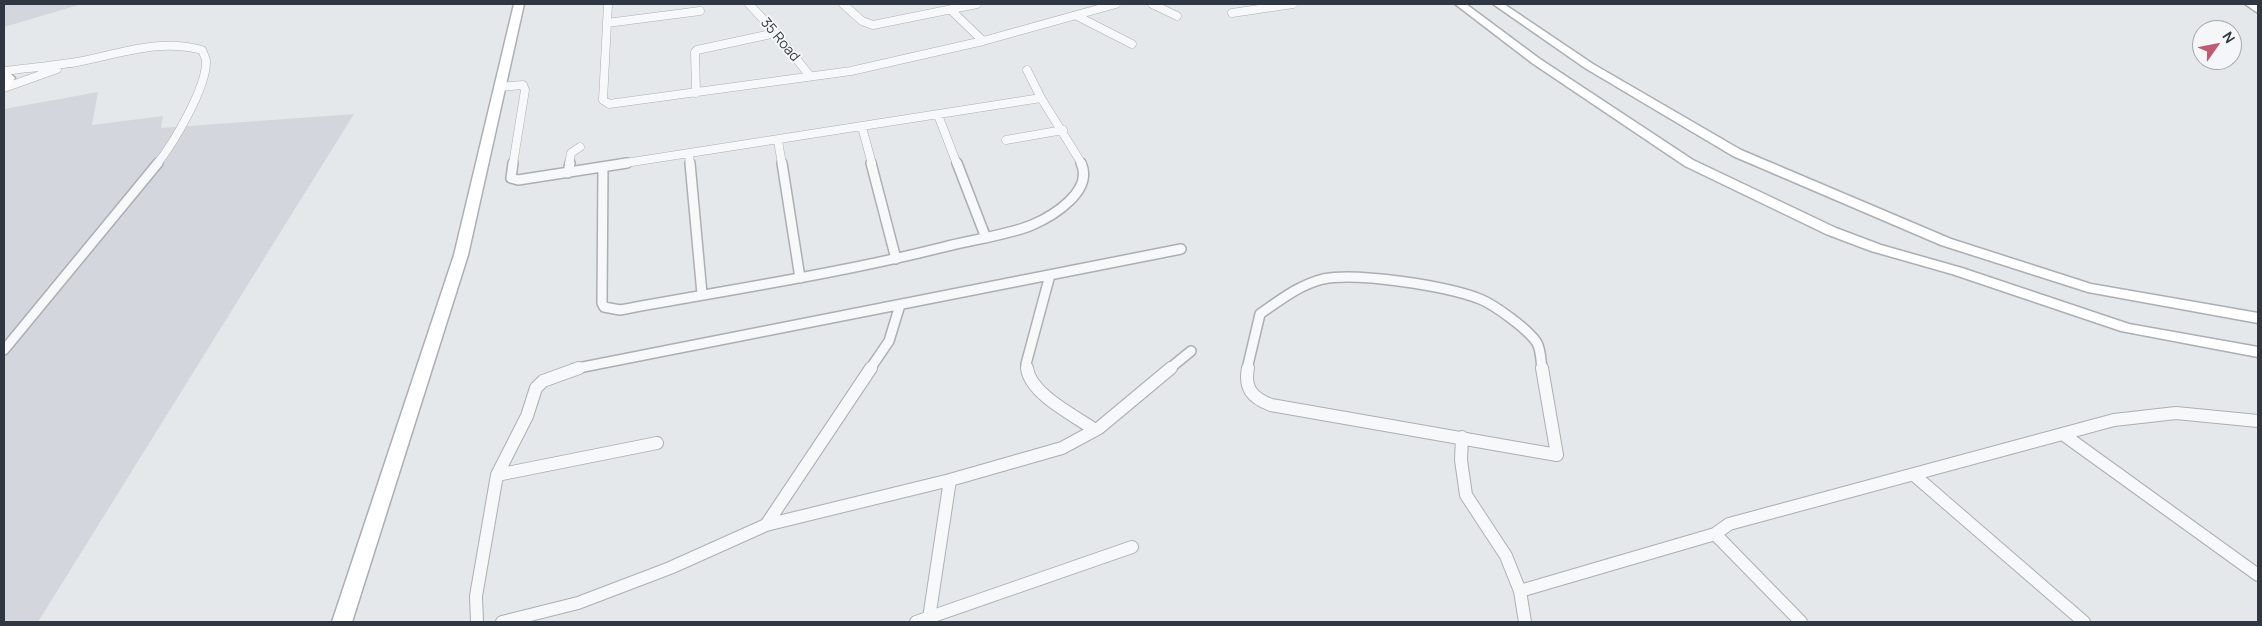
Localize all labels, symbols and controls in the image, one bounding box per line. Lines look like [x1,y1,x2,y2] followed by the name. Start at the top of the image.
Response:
[757,15,803,65] street label: 35 Road
[2192,20,2242,70] north arrow
[2218,28,2240,46] text: N

